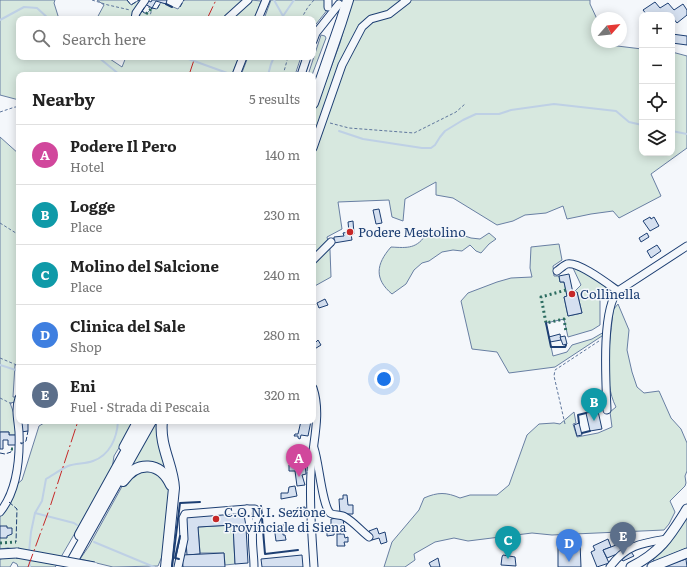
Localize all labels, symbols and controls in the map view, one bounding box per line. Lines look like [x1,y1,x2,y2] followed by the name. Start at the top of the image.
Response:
[591,12,627,48] north arrow
[639,12,675,156] map controls
[639,12,675,48] button: +
[16,16,316,60] search box
[30,27,52,49] icon: search
[62,27,146,50] text: Search here
[639,48,675,84] button: −
[639,84,675,120] button: locate
[32,86,95,111] text: Nearby
[249,89,300,108] text: 5 results
[639,120,675,156] button: layers
[70,134,177,157] text: Podere Il Pero
[40,145,50,164] text: A
[265,145,300,164] text: 140 m
[70,157,104,176] text: Hotel
[70,194,115,217] text: Logge
[41,205,49,224] text: B
[264,205,300,224] text: 230 m
[70,217,102,236] text: Place
[358,222,466,241] place label: Podere Mestolino
[345,227,355,237] marker: Podere Mestolino
[70,254,219,277] text: Molino del Salcione
[40,265,50,284] text: C
[264,265,300,284] text: 240 m
[70,277,102,296] text: Place
[580,284,640,303] place label: Collinella
[567,289,577,299] marker: Collinella
[70,314,185,337] text: Clinica del Sale
[40,325,50,344] text: D
[264,325,300,344] text: 280 m
[70,337,102,356] text: Shop
[374,369,394,389] your location
[70,374,96,397] text: Eni
[41,385,49,404] text: E
[264,385,300,404] text: 320 m
[581,388,607,421] pin: B
[70,397,210,416] text: Fuel · Strada di Pescaia
[286,444,312,477] pin: A
[224,502,346,536] place label: C.O.N.I. Sezione Provinciale di Siena
[211,514,221,524] marker: C.O.N.I. Sezione Provinciale di Siena
[610,522,636,555] pin: E
[495,526,521,559] pin: C
[556,529,582,562] pin: D

